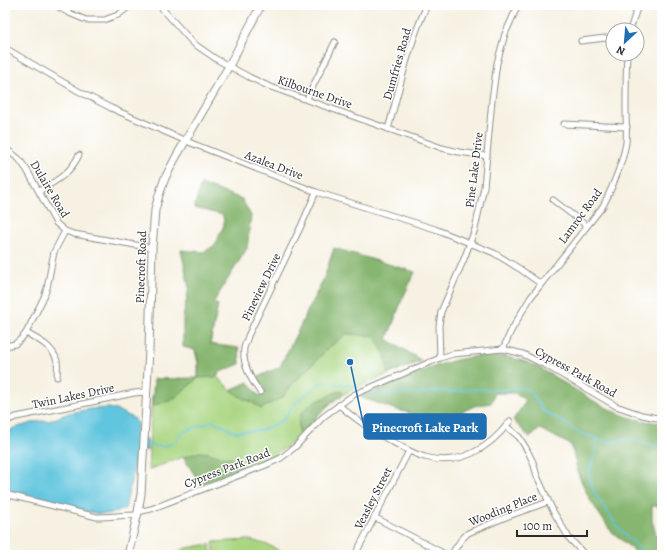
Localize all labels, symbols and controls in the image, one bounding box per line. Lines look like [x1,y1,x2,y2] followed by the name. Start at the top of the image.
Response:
[605,22,645,62] north arrow
[379,26,415,102] street label: Dumfries Road
[614,42,628,59] text: N
[275,72,355,112] street label: Kilbourne Drive
[461,131,487,209] street label: Pine Lake Drive
[242,146,306,183] street label: Azalea Drive
[27,157,74,221] street label: Dulaire Road
[555,185,606,247] street label: Lamroc Road
[132,230,150,304] street label: Pinecroft Road
[238,250,284,324] street label: Pineview Drive
[532,343,620,401] street label: Cypress Park Road
[30,379,116,413] street label: Twin Lakes Drive
[364,414,486,439] callout: Pinecroft Lake Park
[372,419,478,436] text: Pinecroft Lake Park
[182,444,273,492] street label: Cypress Park Road
[350,464,396,533] street label: Veasley Street
[465,488,540,530] street label: Wooding Place
[517,512,587,538] scale bar
[523,518,552,534] text: 100 m

